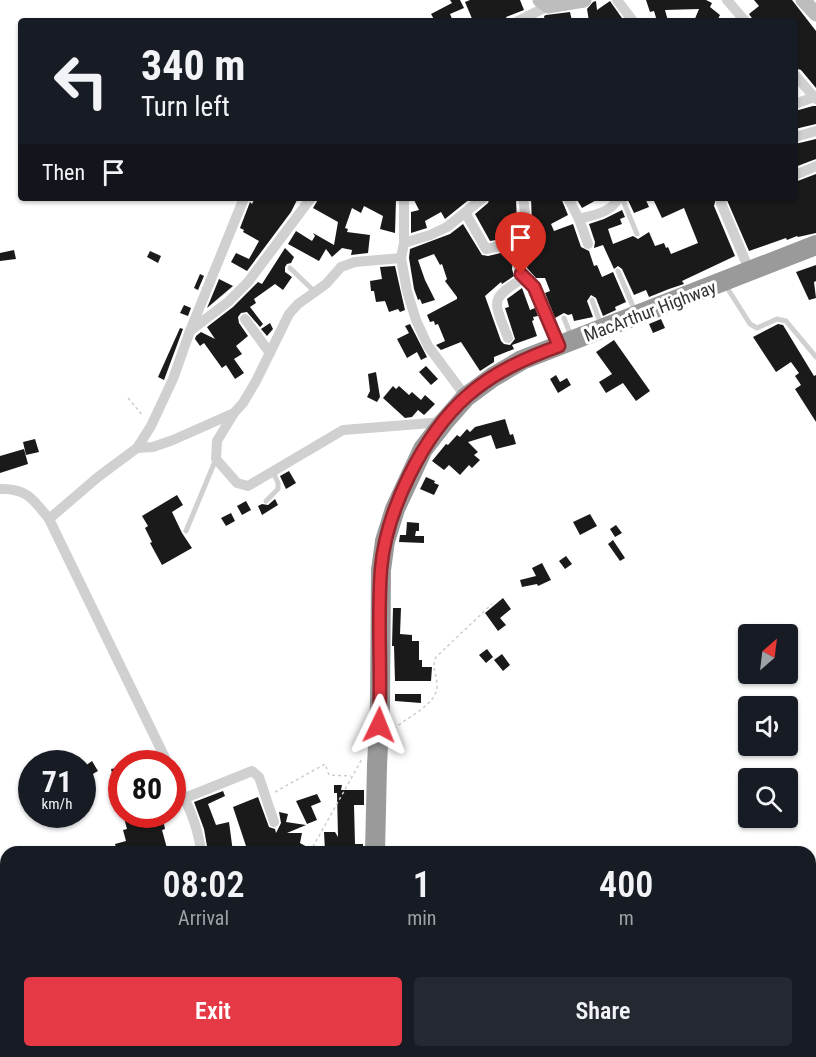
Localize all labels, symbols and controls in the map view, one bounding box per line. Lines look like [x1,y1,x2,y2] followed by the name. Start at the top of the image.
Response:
[141,41,246,90] text: 340 m
[42,42,120,120] icon: left
[141,91,230,123] text: Turn left
[97,156,130,189] icon: arrive
[42,160,85,185] text: Then
[495,212,546,274] pin
[504,221,537,254] icon: arrive
[581,276,719,346] street label: MacArthur Highway
[738,624,798,684] north arrow
[738,624,798,828] map controls
[347,693,411,757] position arrow
[738,696,798,756] button: sound
[108,750,186,828] speed limit sign: 80
[42,764,72,799] text: 71
[738,768,798,828] button: search
[42,795,72,813] text: km/h
[163,864,245,906] text: 08:02
[413,864,431,906] text: 1
[599,864,653,906] text: 400
[178,906,229,930] text: Arrival
[407,906,436,930] text: min
[619,906,634,930] text: m
[24,977,402,1046] button: Exit
[414,977,792,1046] button: Share

